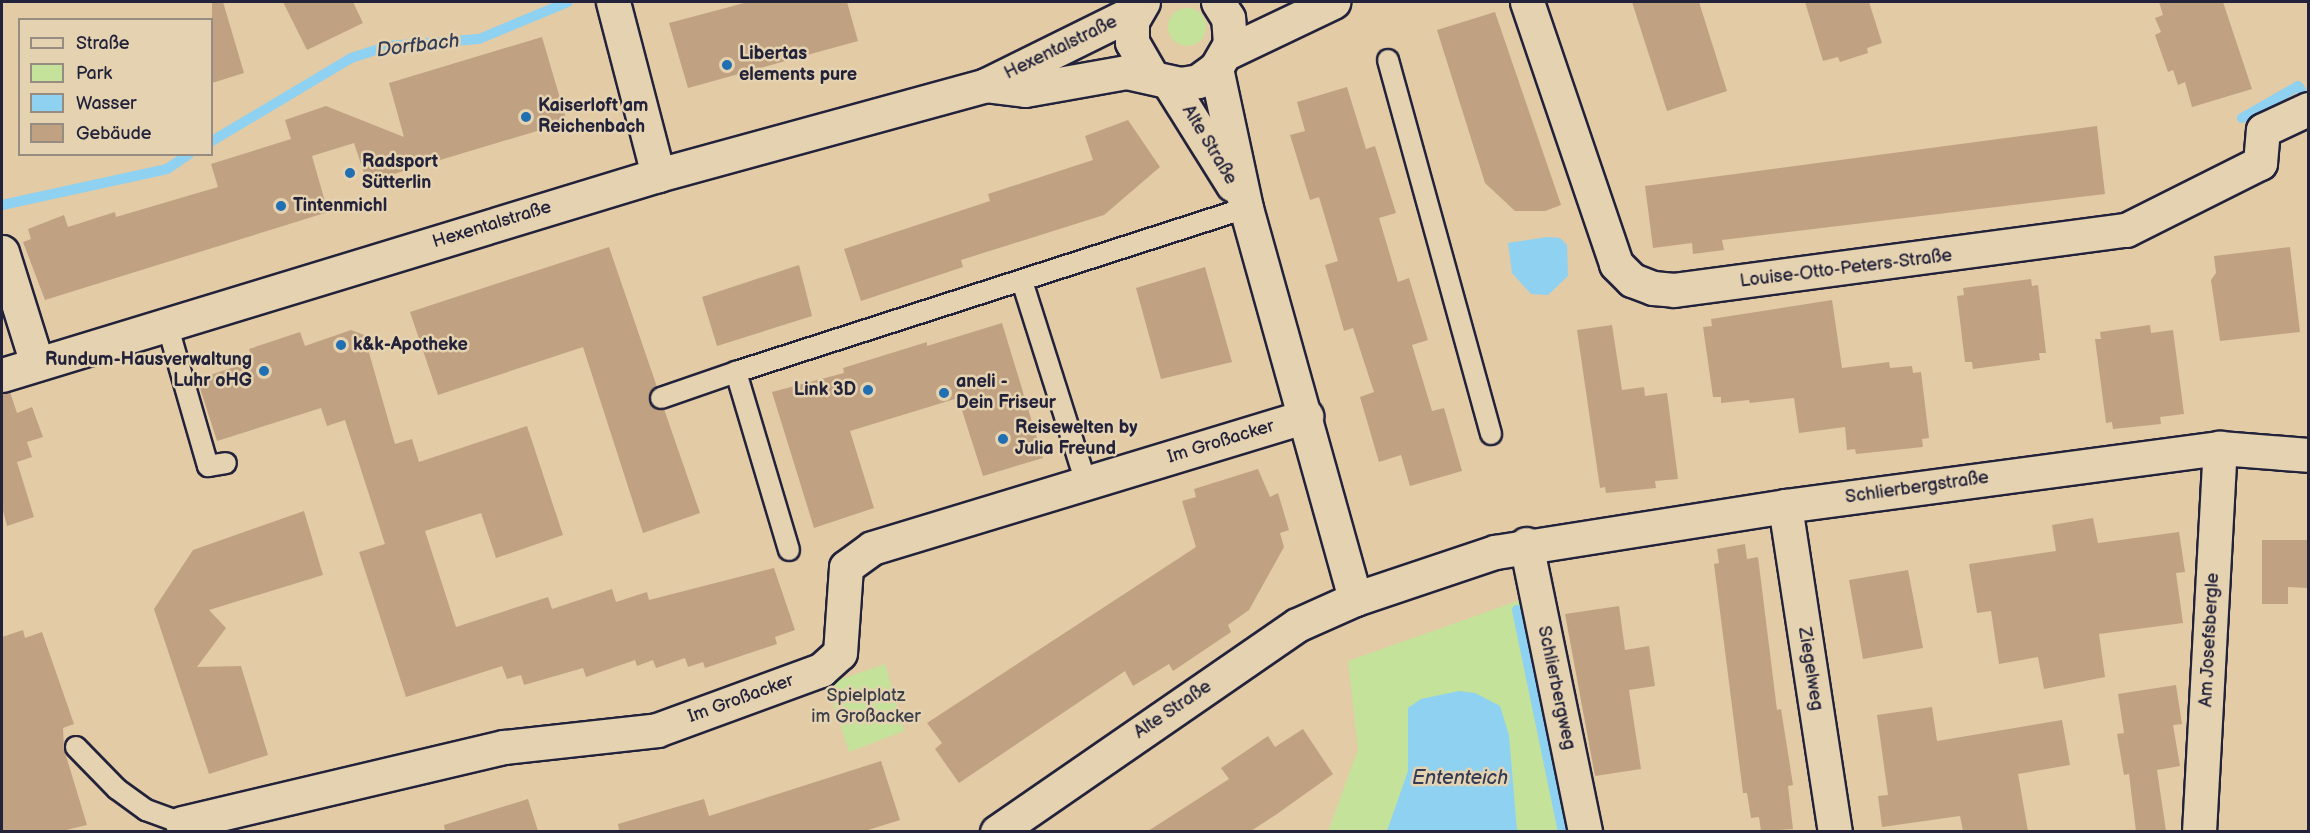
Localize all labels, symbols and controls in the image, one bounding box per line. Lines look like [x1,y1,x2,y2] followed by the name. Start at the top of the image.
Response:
[1001,11,1121,85] street label: Hexentalstraße
[18,18,213,156] legend
[375,29,461,63] water label: Dorfbach
[76,33,129,54] text: Straße
[739,44,857,86] place label: Libertas elements pure
[720,58,734,72] marker: Libertas elements pure
[76,63,112,84] text: Park
[76,93,137,114] text: Wasser
[538,96,648,138] place label: Kaiserloft am Reichenbach
[1177,101,1241,189] street label: Alte Straße
[519,110,533,124] marker: Kaiserloft am Reichenbach
[76,123,152,144] text: Gebäude
[362,152,438,195] place label: Radsport Sütterlin
[343,166,357,180] marker: Radsport Sütterlin
[293,195,387,217] place label: Tintenmichl
[430,197,554,253] street label: Hexentalstraße
[274,199,288,213] marker: Tintenmichl
[1739,245,1953,293] street label: Louise-Otto-Peters-Straße
[353,334,468,356] place label: k&k-Apotheke
[334,338,348,352] marker: k&k-Apotheke
[45,350,252,392] place label: Rundum-Hausverwaltung Luhr oHG
[257,364,271,378] marker: Rundum-Hausverwaltung Luhr oHG
[956,372,1056,415] place label: aneli - Dein Friseur
[794,379,856,401] place label: Link 3D
[861,383,875,397] marker: Link 3D
[937,386,951,400] marker: aneli - Dein Friseur
[1165,415,1277,469] street label: Im Großacker
[1015,418,1138,460] place label: Reisewelten by Julia Freund
[996,432,1010,446] marker: Reisewelten by Julia Freund
[1844,467,1990,509] street label: Schlierbergstraße
[2196,572,2224,708] street label: Am Josefsbergle
[1532,624,1580,752] street label: Schlierbergweg
[1793,626,1827,712] street label: Ziegelweg
[685,670,797,728] street label: Im Großacker
[1130,676,1216,744] street label: Alte Straße
[811,686,921,728] park label: Spielplatz im Großacker
[1412,766,1508,790] water label: Ententeich

